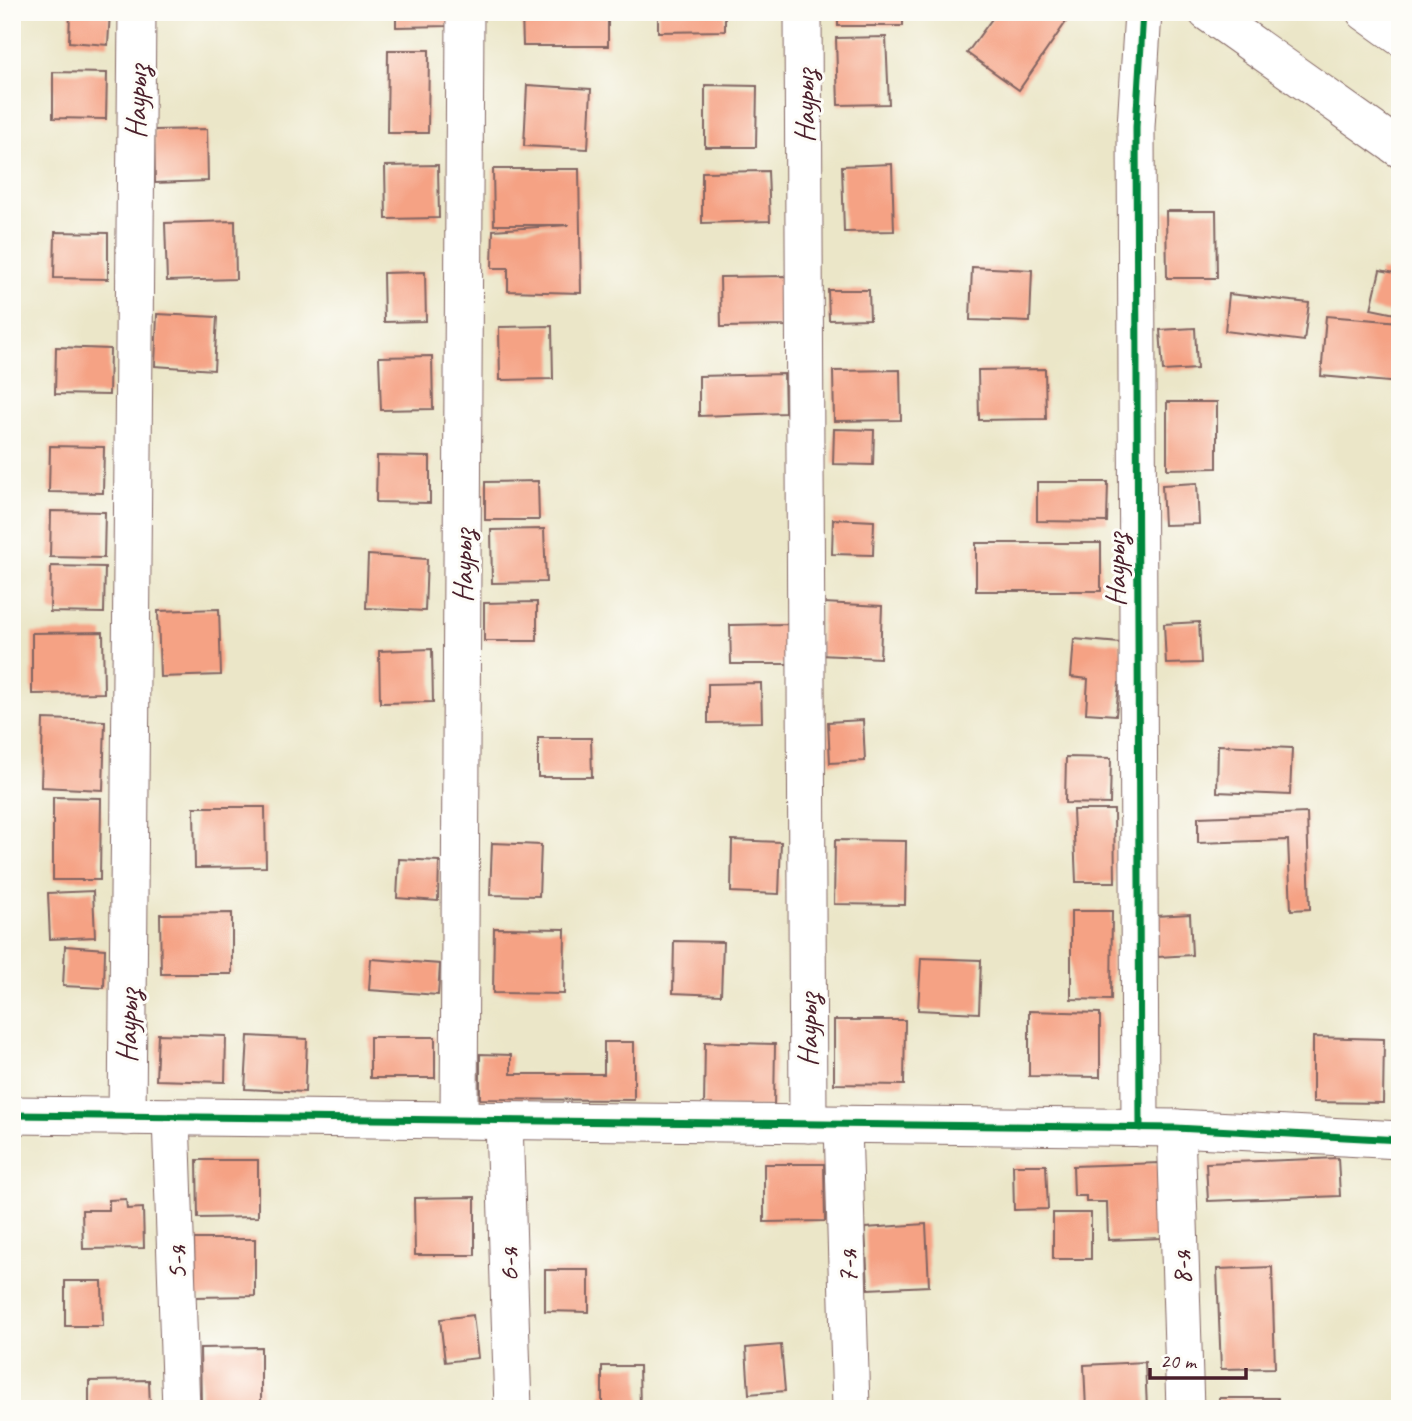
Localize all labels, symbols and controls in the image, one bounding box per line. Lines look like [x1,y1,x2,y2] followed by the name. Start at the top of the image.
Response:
[116,62,156,139] street label: Наурыз
[785,66,823,143] street label: Наурыз
[443,526,481,603] street label: Наурыз
[1096,530,1134,607] street label: Наурыз
[107,986,147,1063] street label: Наурыз
[788,990,826,1067] street label: Наурыз
[156,1244,196,1281] street label: 5-я
[488,1246,528,1283] street label: 6-я
[827,1248,867,1285] street label: 7-я
[1161,1249,1201,1286] street label: 8-я
[1150,1337,1246,1381] scale bar
[1160,1348,1198,1374] text: 20 m

